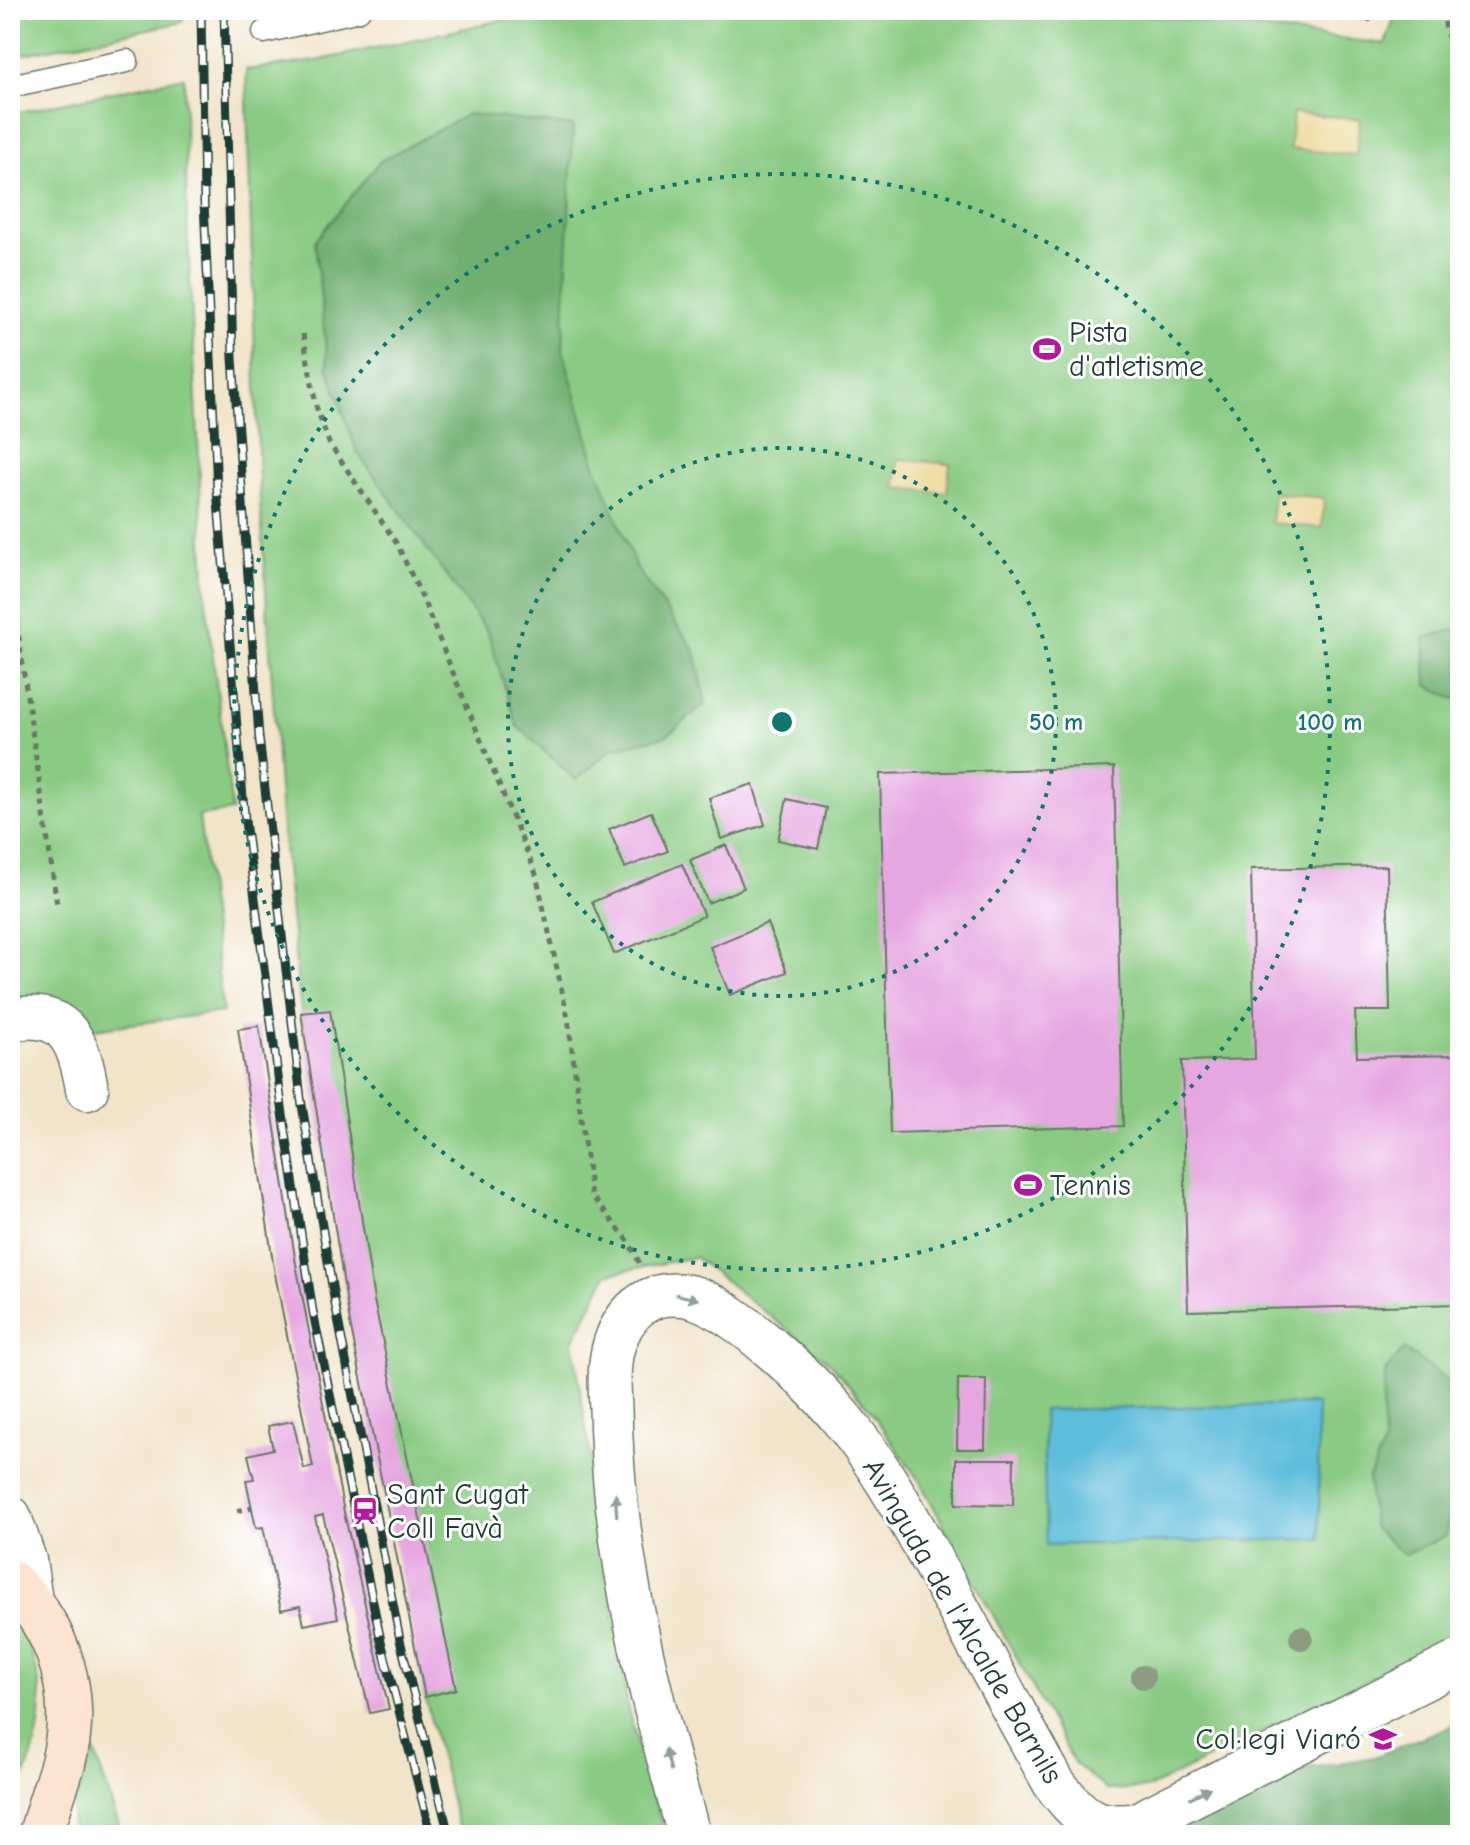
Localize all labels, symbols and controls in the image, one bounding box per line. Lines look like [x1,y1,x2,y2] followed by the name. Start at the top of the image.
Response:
[1069,315,1204,384] place label: Pista d'atletisme
[1032,334,1062,364] sports icon: Pista d'atletisme
[768,708,796,736] centre of rings
[1029,708,1083,736] text: 50 m
[1298,708,1362,736] text: 100 m
[1050,1168,1131,1203] place label: Tennis
[1013,1170,1043,1200] sports icon: Tennis
[675,1291,700,1304] one-way arrow
[855,1453,1070,1790] street label: Avinguda de l'Alcalde Barnils
[387,1477,529,1546] place label: Sant Cugat Coll Favà
[610,1492,623,1517] one-way arrow
[350,1496,380,1526] station icon: Sant Cugat Coll Favà
[1195,1722,1361,1757] place label: Col·legi Viaró
[1368,1724,1398,1754] school or university icon: Col·legi Viaró
[662,1747,674,1772] one-way arrow
[1189,1786,1212,1800] one-way arrow

